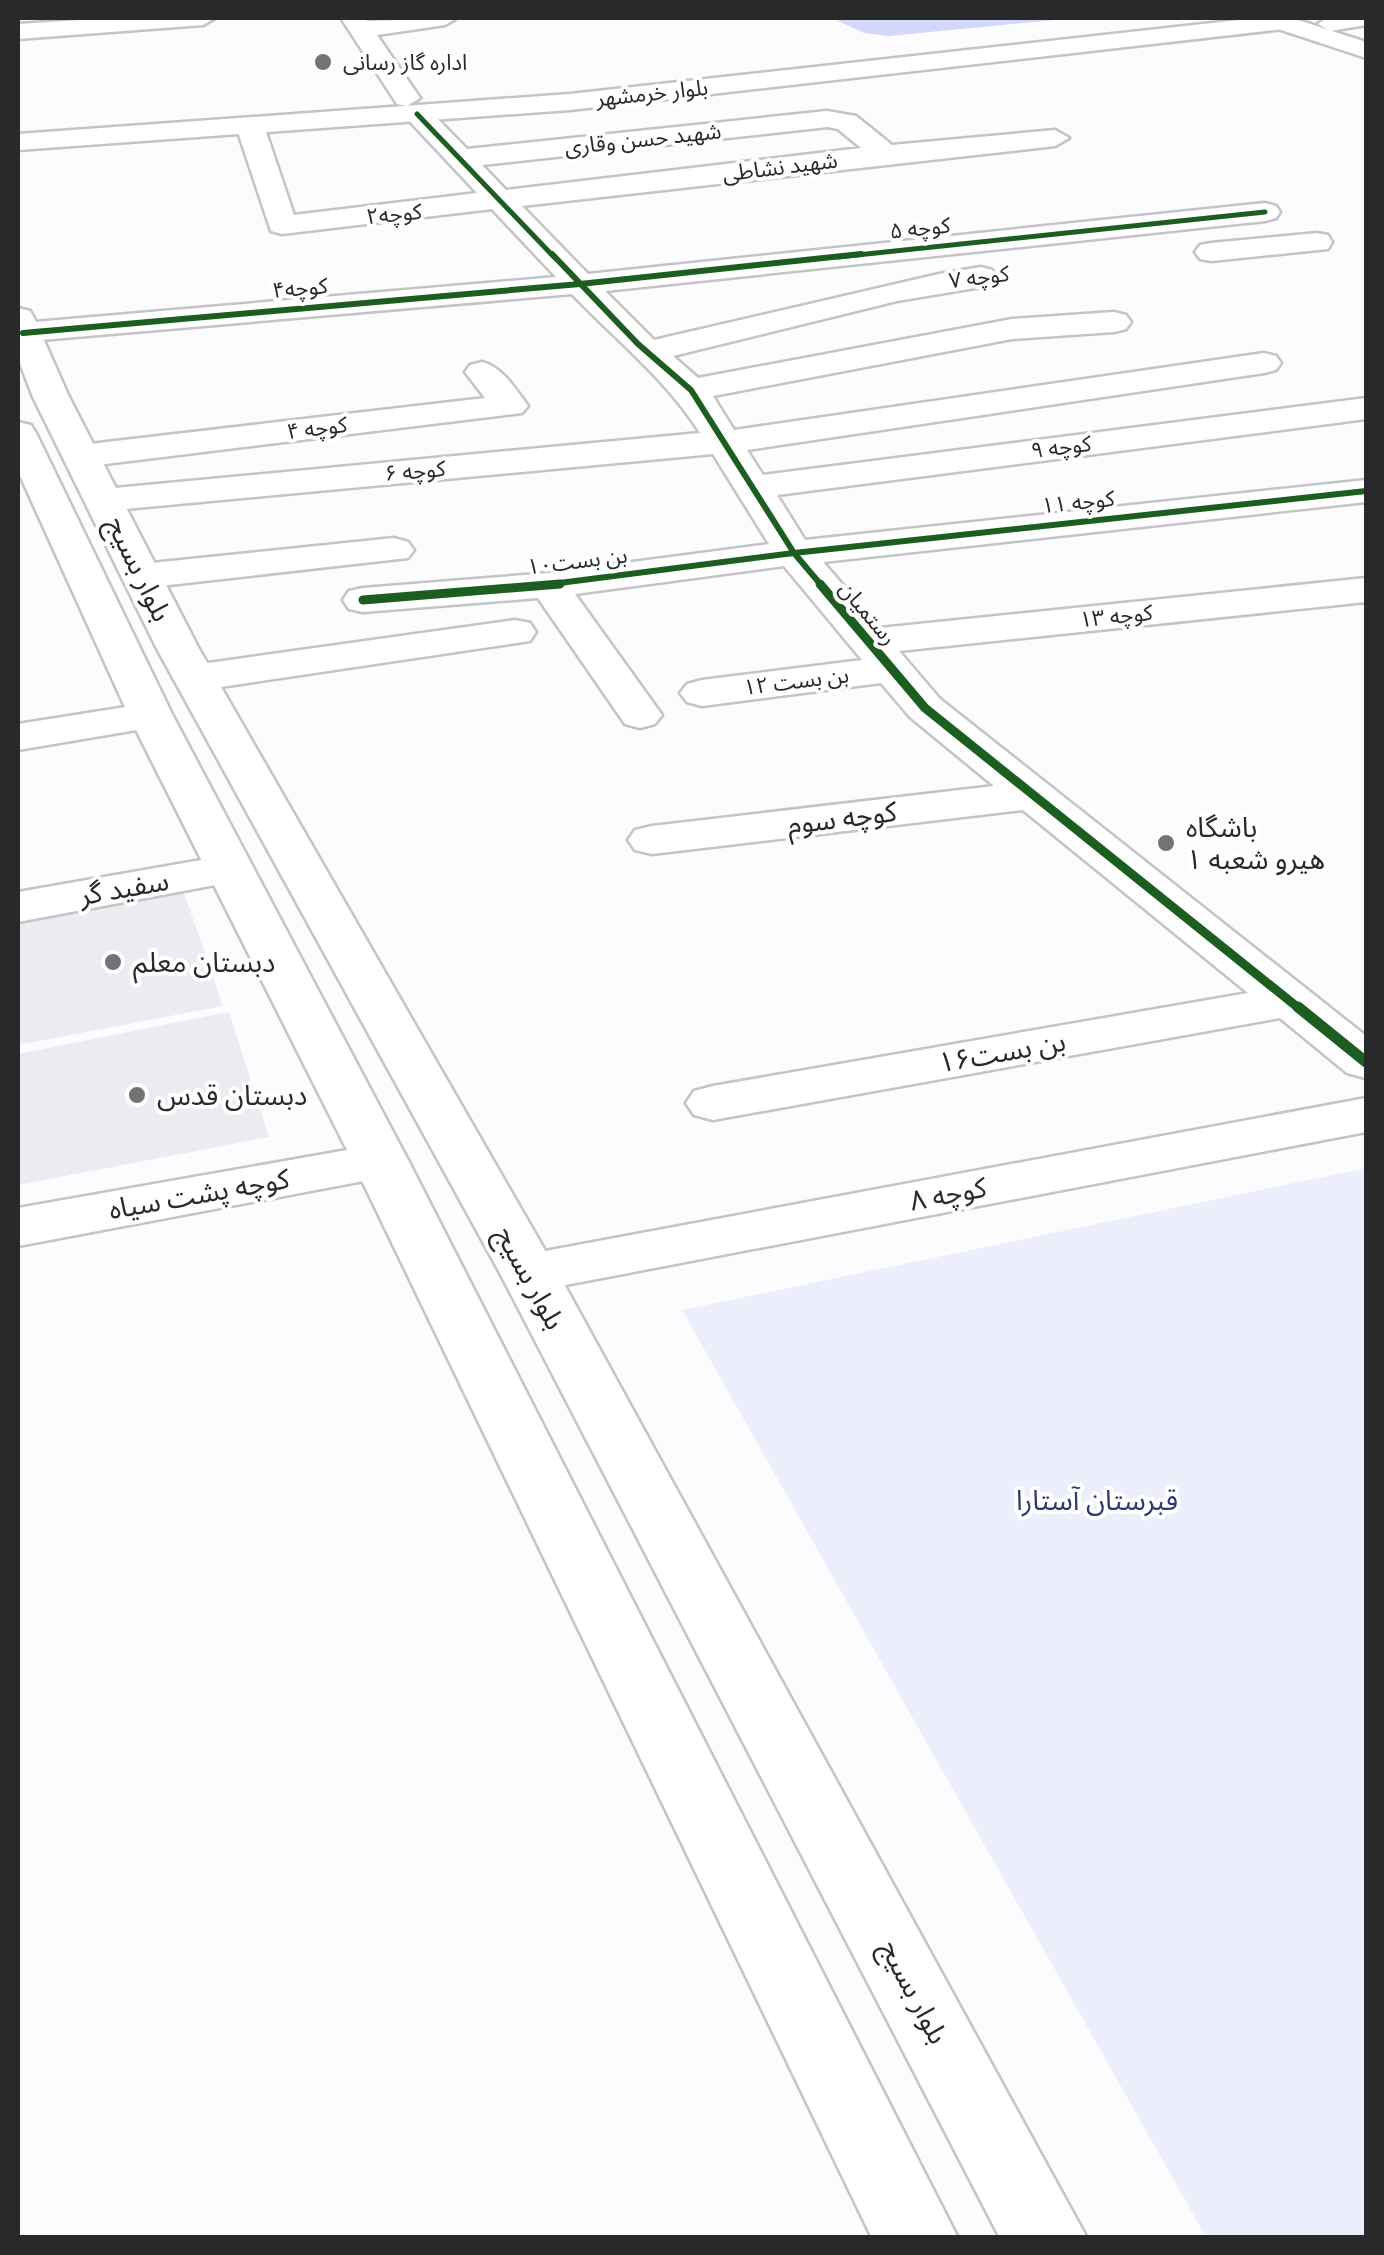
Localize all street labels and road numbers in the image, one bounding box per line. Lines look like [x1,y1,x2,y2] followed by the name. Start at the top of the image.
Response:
[594,74,709,112] street label: بلوار خرمشهر
[563,117,723,161] street label: شهید حسن وقاری
[721,147,839,187] street label: شهید نشاطی
[365,198,424,231] street label: کوچه۲
[888,211,953,246] street label: کوچه ۵
[947,260,1012,295] street label: کوچه ۷
[271,272,330,305] street label: کوچه۴
[285,411,350,446] street label: کوچه ۴
[1029,430,1094,465] street label: کوچه ۹
[384,455,448,488] street label: کوچه ۶
[1040,485,1117,520] street label: کوچه ۱۱
[96,511,179,629] street label: بلوار بسیج
[525,541,629,581] street label: بن بست۱۰
[833,575,903,651] street label: رستمیان
[1078,599,1155,634] street label: کوچه ۱۳
[742,661,850,701] street label: بن بست ۱۲
[785,795,900,845] street label: کوچه سوم
[76,864,171,912] street label: سفید گر
[936,1025,1068,1079] street label: بن بست۱۶
[106,1162,292,1227] street label: کوچه پشت سیاه
[907,1170,990,1219] street label: کوچه ۸
[485,1221,572,1337] street label: بلوار بسیج
[869,1935,955,2051] street label: بلوار بسیج

